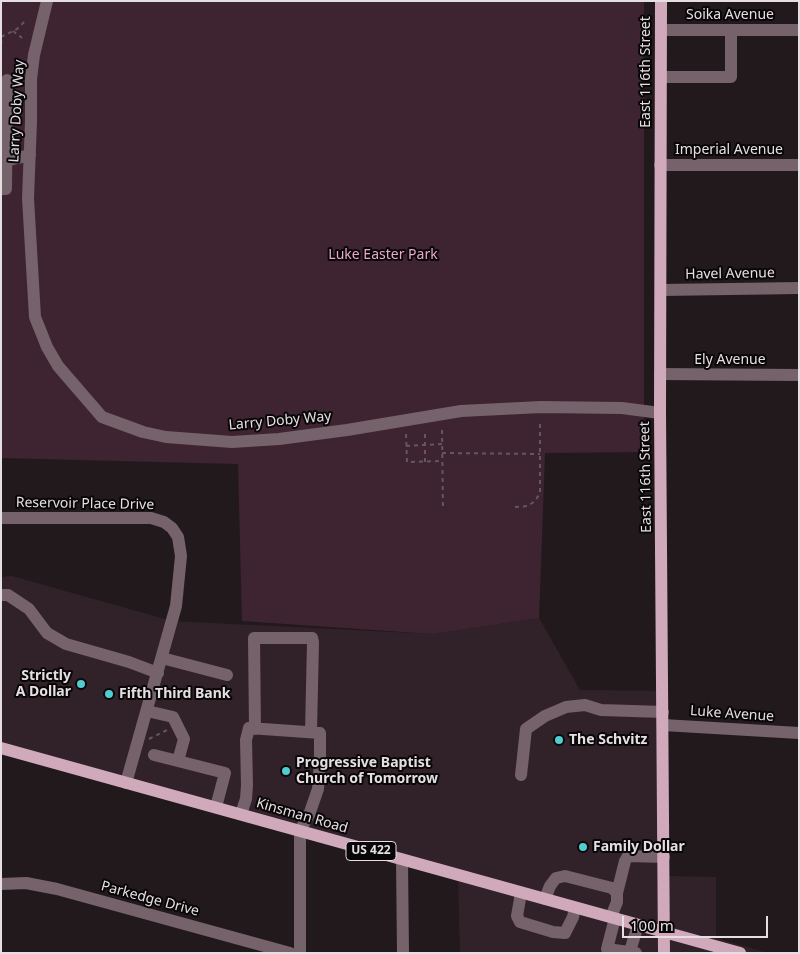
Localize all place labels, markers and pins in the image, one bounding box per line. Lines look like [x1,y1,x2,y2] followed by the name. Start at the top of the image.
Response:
[16,668,71,700] place label: Strictly A Dollar
[75,678,87,690] marker: Strictly A Dollar
[119,686,230,702] place label: Fifth Third Bank
[103,688,115,700] marker: Fifth Third Bank
[569,732,647,748] place label: The Schvitz
[553,734,565,746] marker: The Schvitz
[296,755,438,788] place label: Progressive Baptist Church of Tomorrow
[280,765,292,777] marker: Progressive Baptist Church of Tomorrow
[593,839,685,855] place label: Family Dollar
[577,841,589,853] marker: Family Dollar

